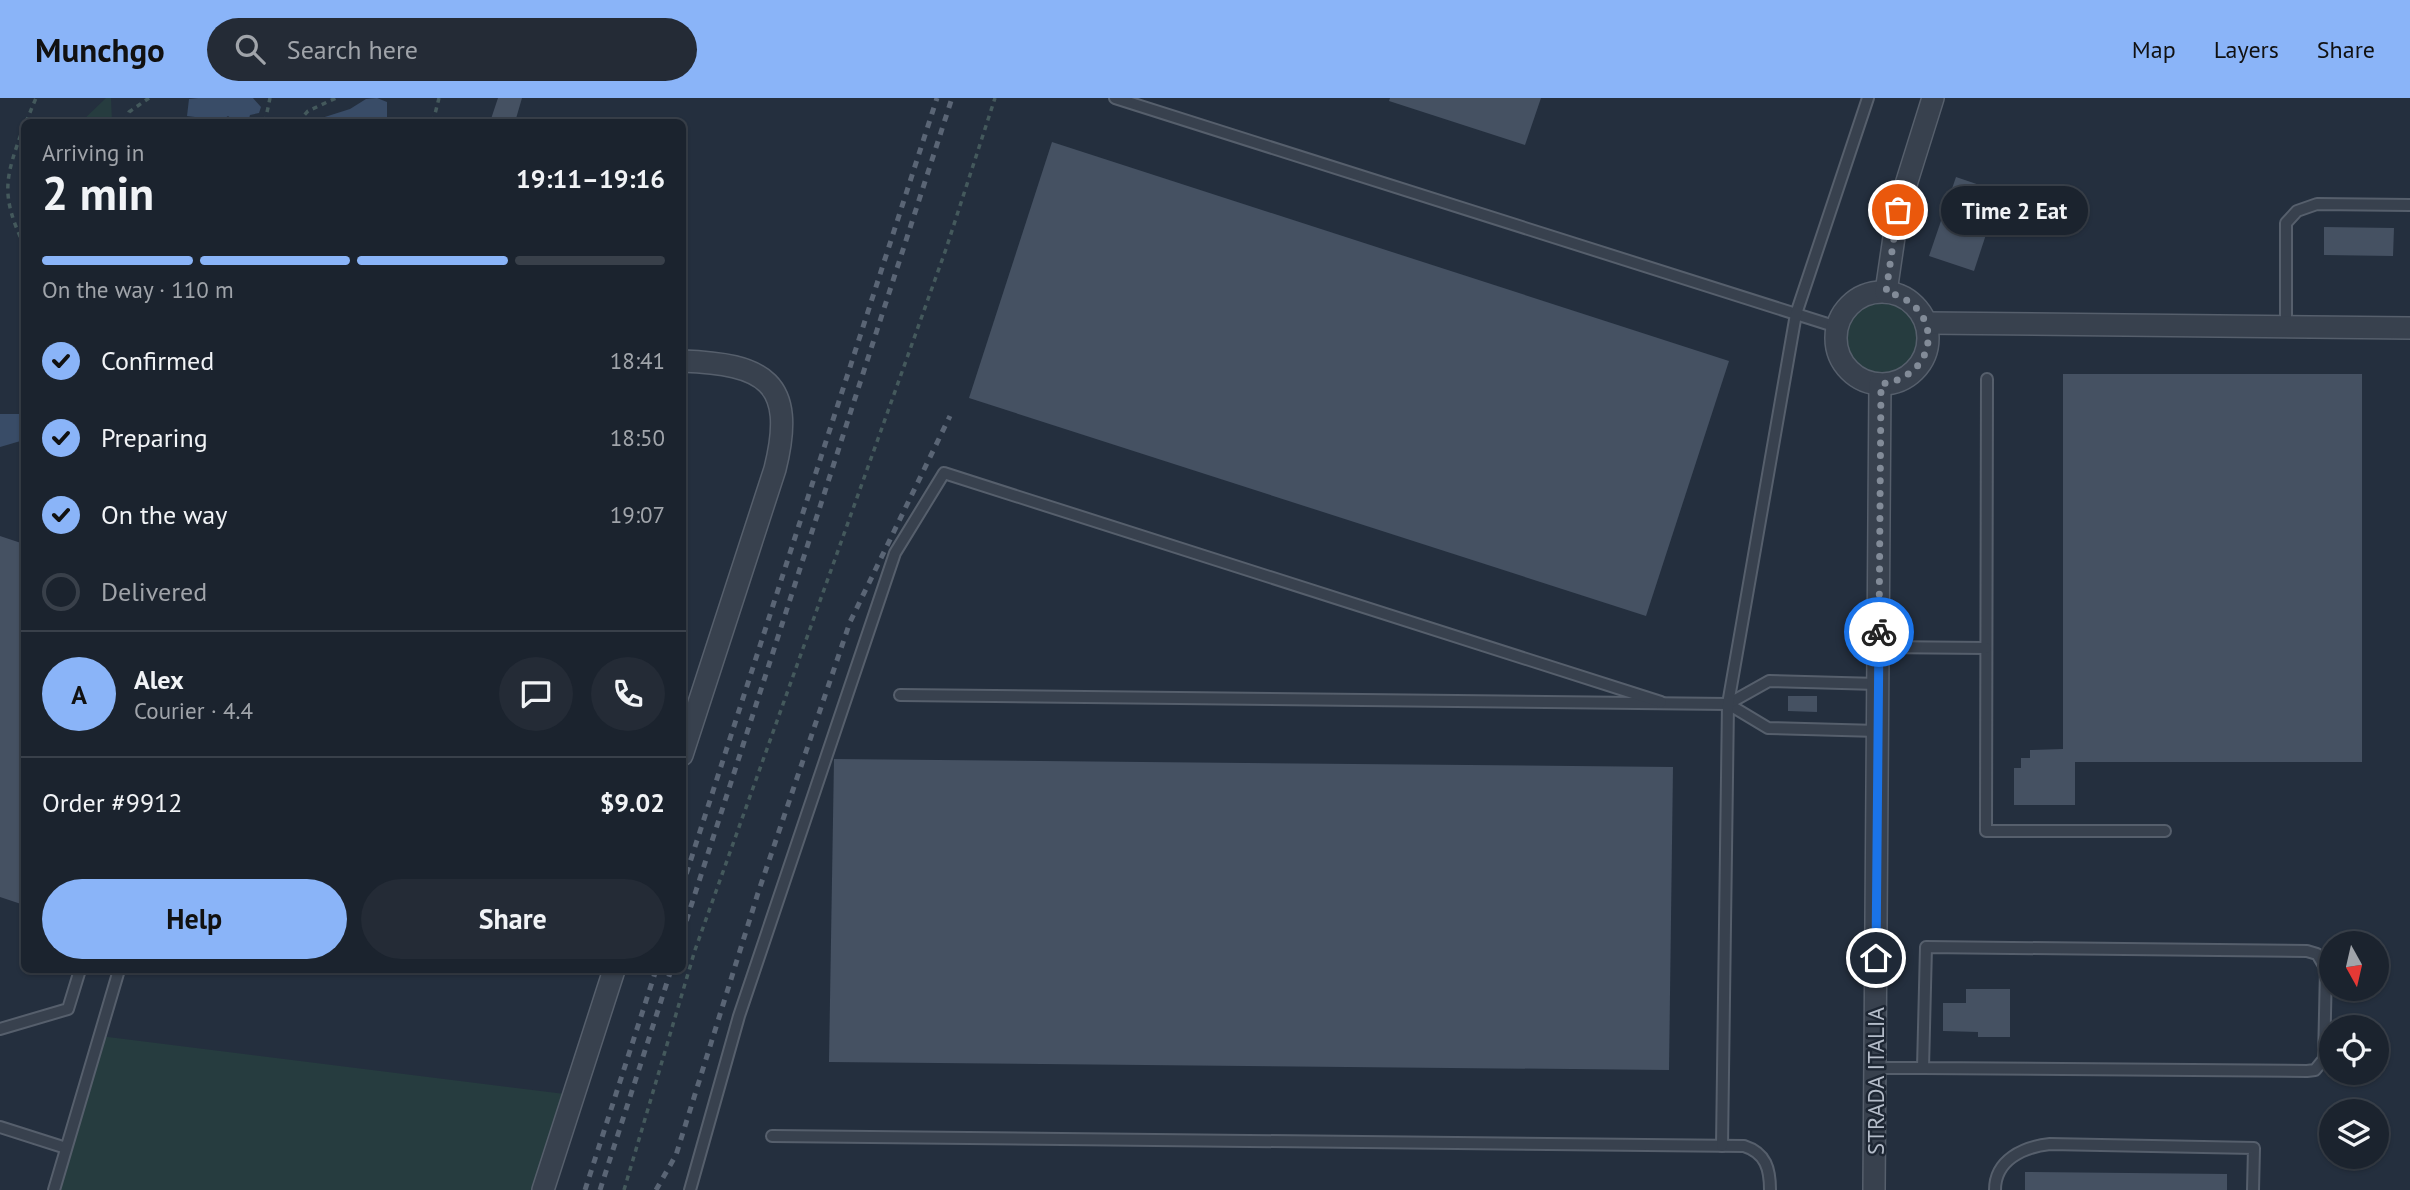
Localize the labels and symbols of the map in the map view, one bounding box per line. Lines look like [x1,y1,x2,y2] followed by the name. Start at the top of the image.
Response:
[1868,180,1928,240] pin
[1940,186,2087,234] callout: Time 2 Eat
[1844,597,1914,667] courier
[1846,928,1906,988] pin
[2319,931,2389,1001] north arrow
[1861,1006,1890,1155] street label: STRADA ITALIA

